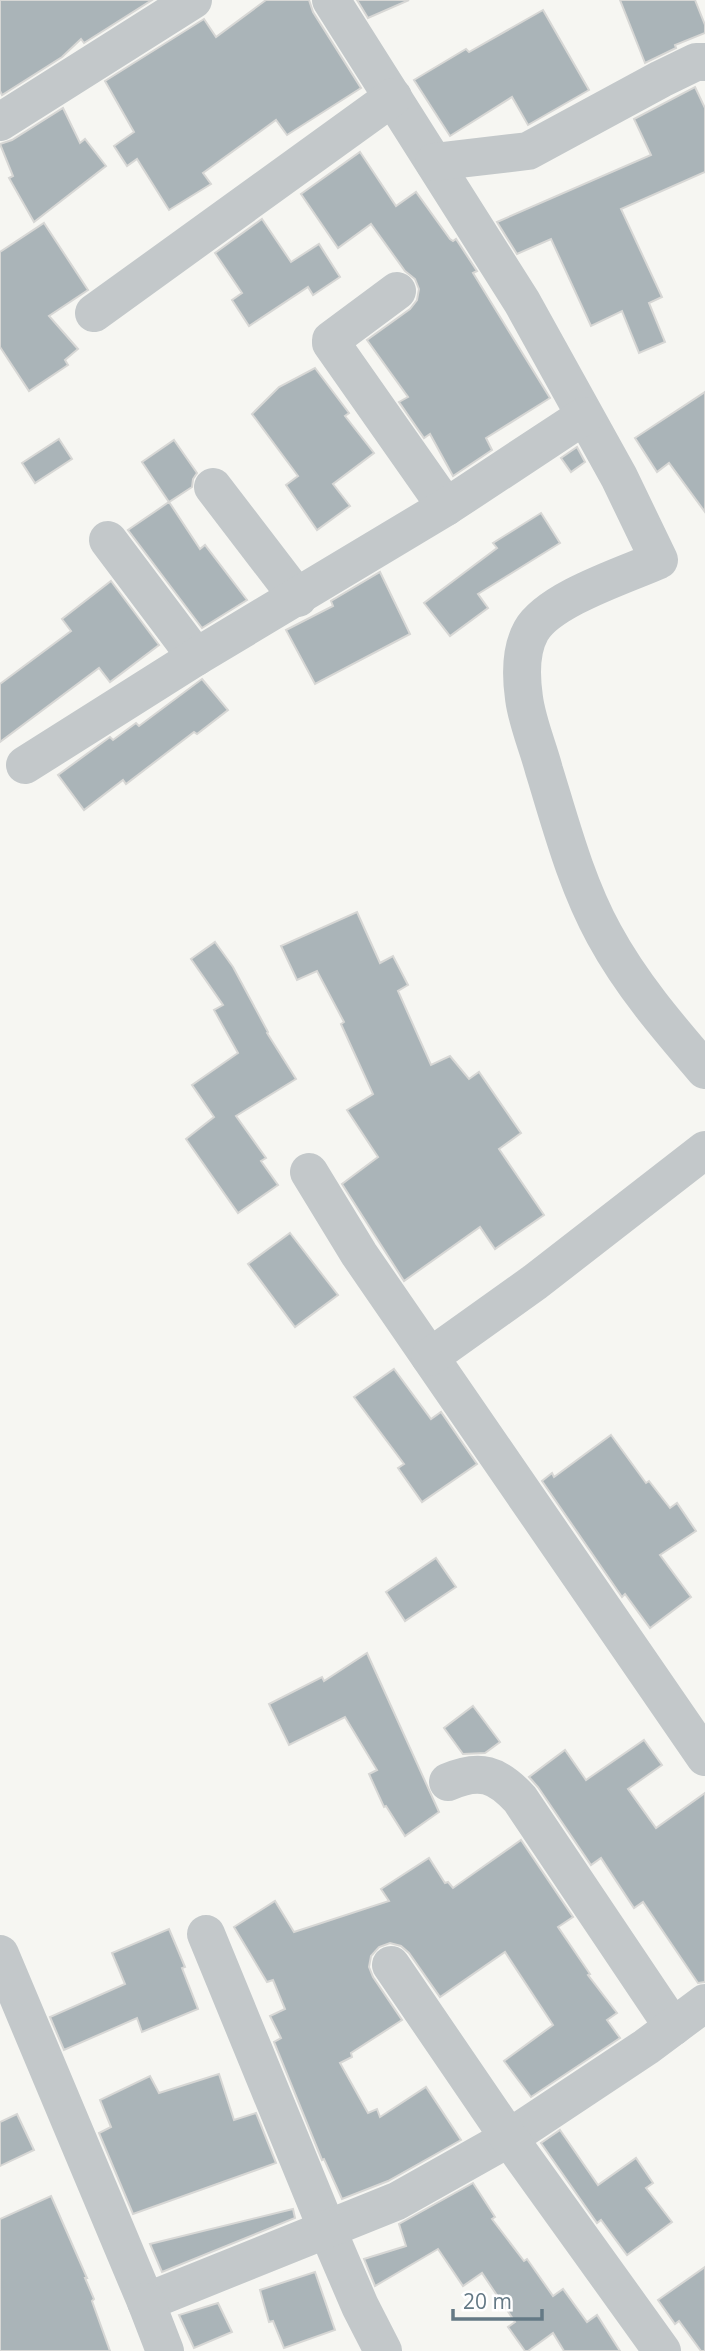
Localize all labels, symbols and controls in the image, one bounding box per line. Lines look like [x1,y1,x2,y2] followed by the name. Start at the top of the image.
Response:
[453,2278,542,2322] scale bar
[463,2287,512,2315] text: 20 m

